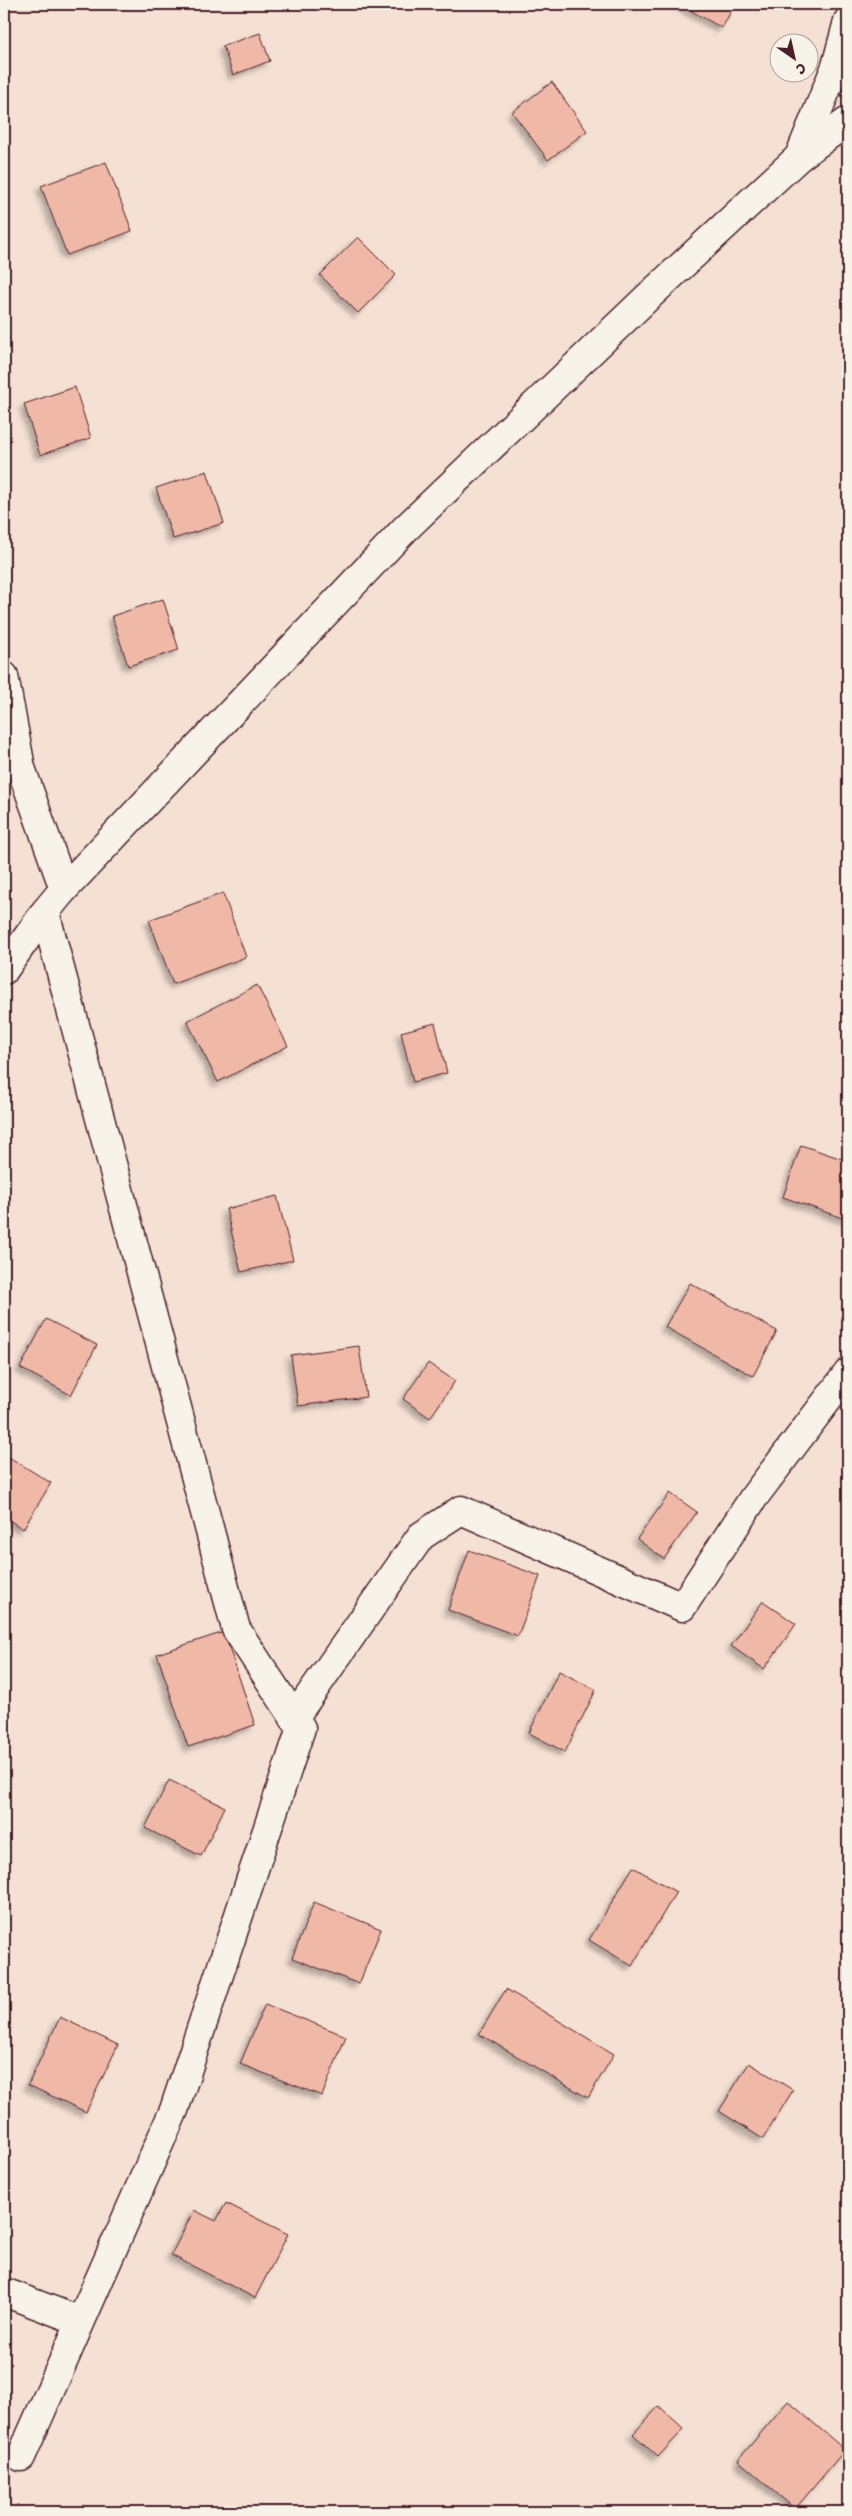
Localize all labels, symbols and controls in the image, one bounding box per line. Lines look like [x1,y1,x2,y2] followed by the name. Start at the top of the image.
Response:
[770,32,820,82] north arrow
[793,59,810,79] text: С

